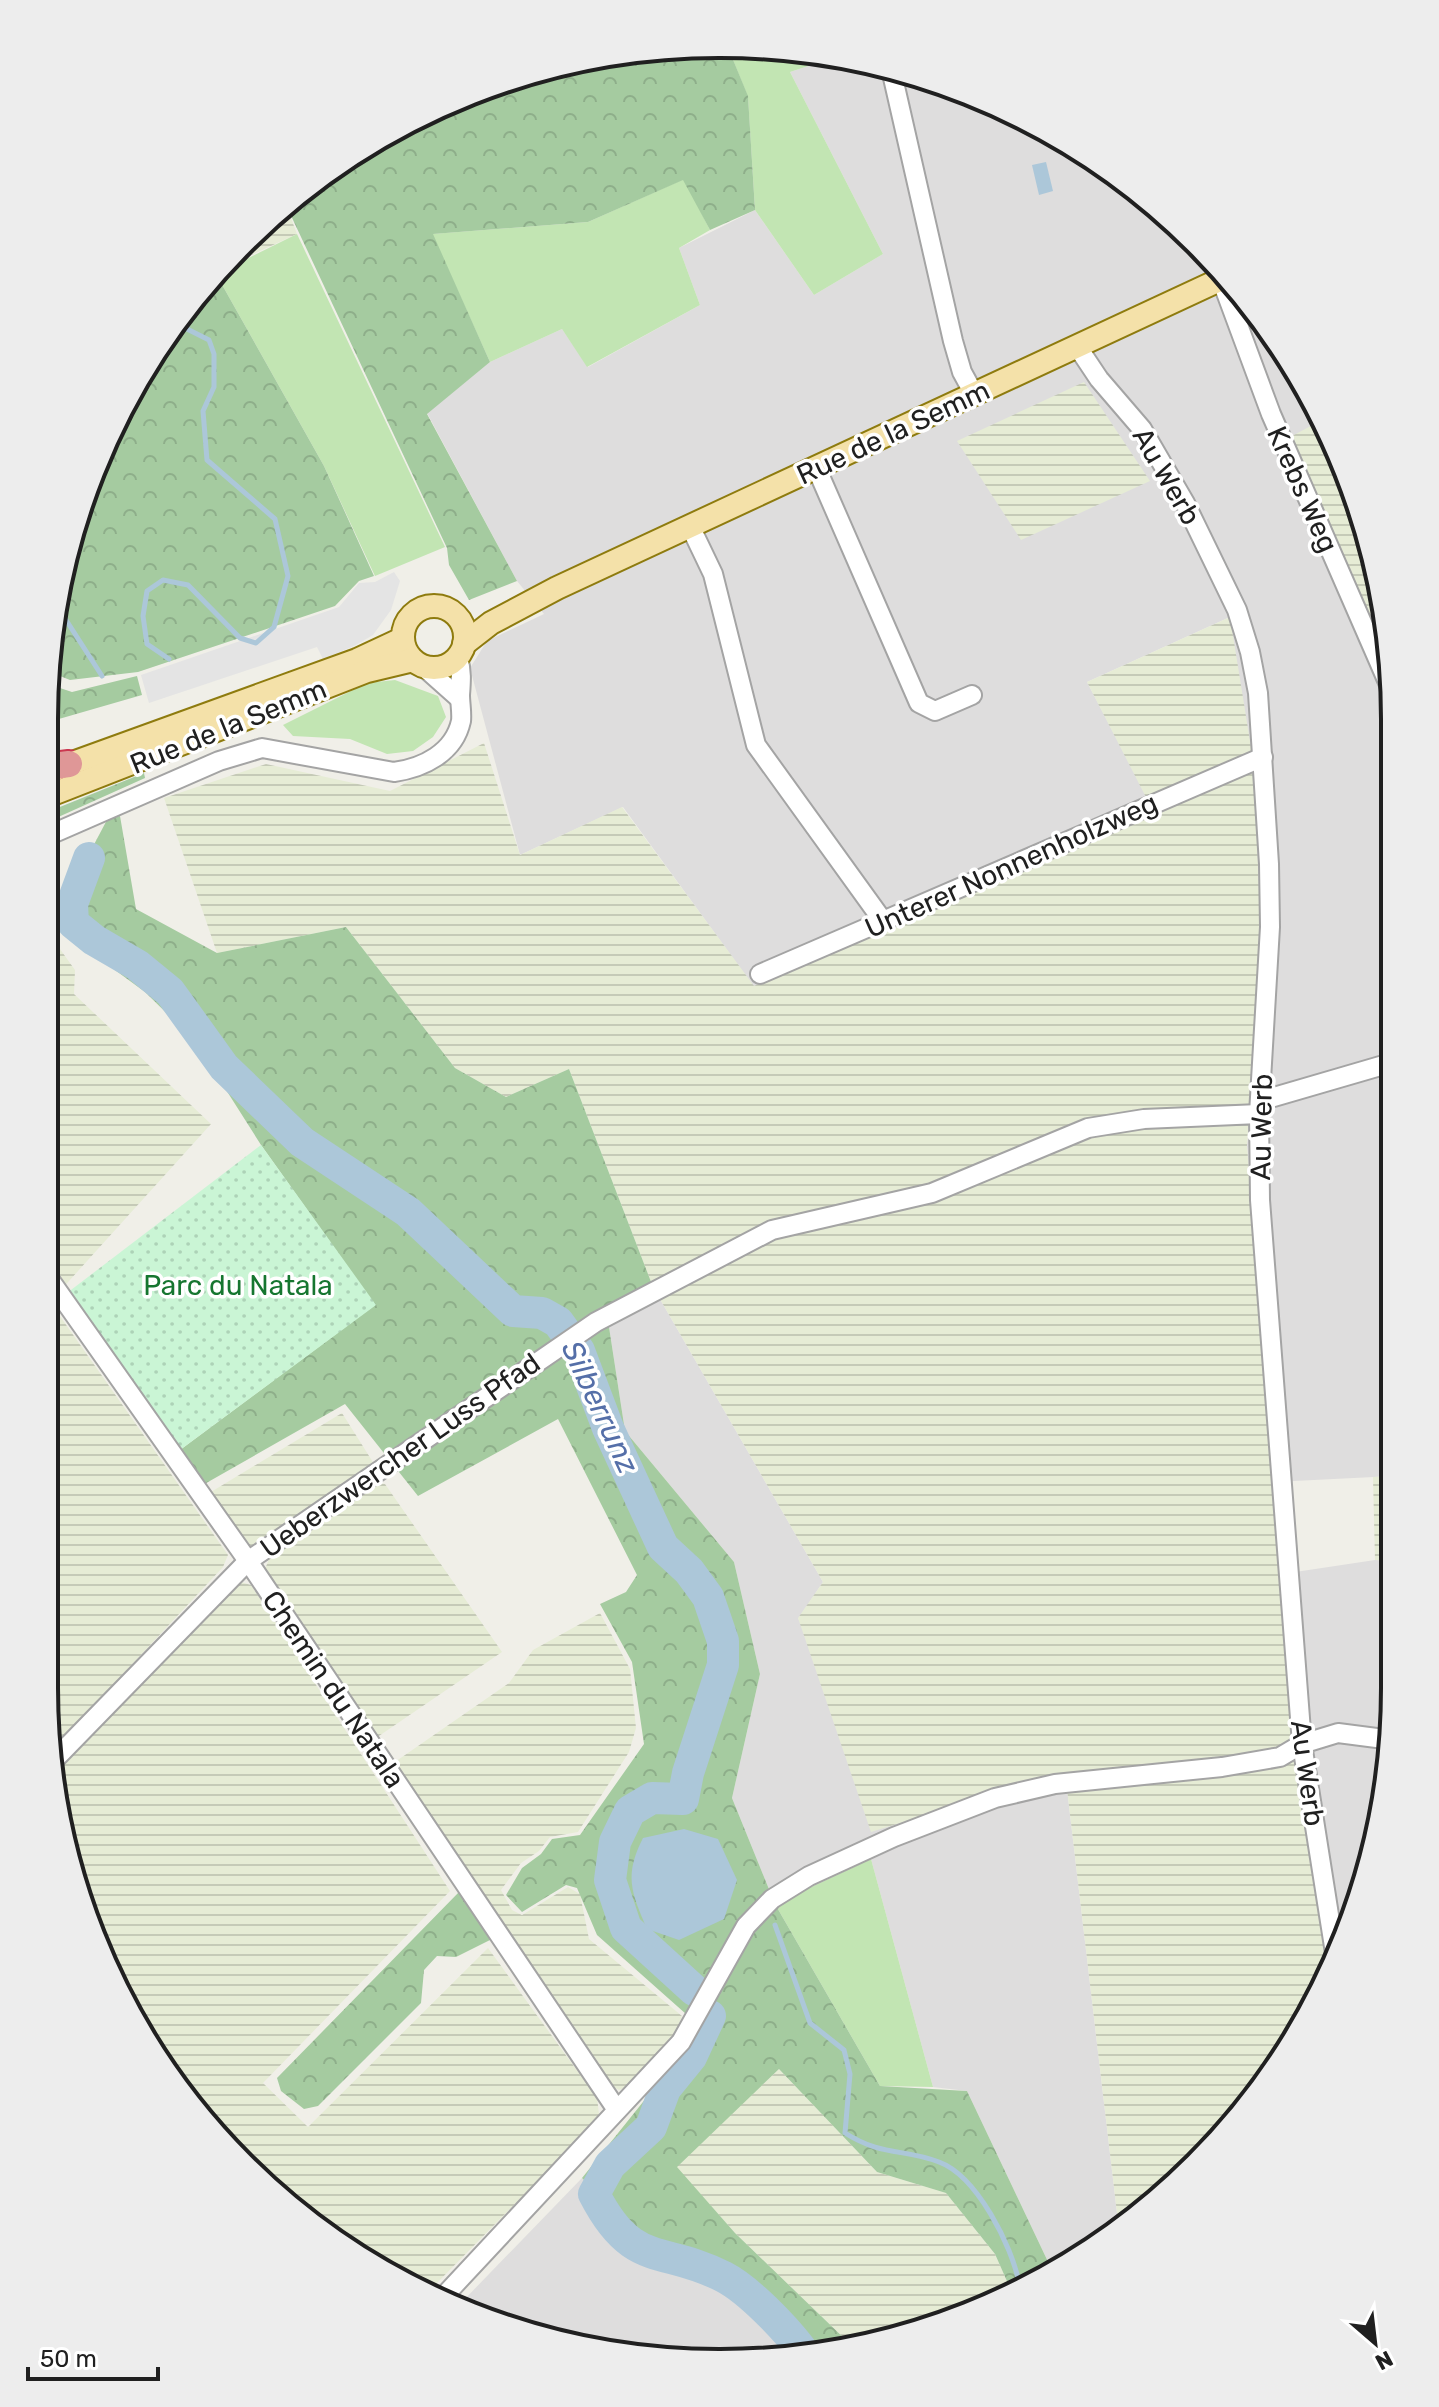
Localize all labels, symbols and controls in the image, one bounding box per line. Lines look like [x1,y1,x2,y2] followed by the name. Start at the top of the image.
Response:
[792,373,995,492] street label: Rue de la Semm
[1260,421,1345,557] street label: Krebs Weg
[1126,422,1208,531] street label: Au Werb
[125,672,331,781] street label: Rue de la Semm
[860,786,1163,945] street label: Unterer Nonnenholzweg
[1244,1073,1279,1181] street label: Au Werb
[143,1269,333,1302] park label: Parc du Natala
[554,1335,646,1479] water label: Silberrunz
[254,1346,547,1565] street label: Ueberzwercher Luss Pfad
[255,1584,412,1794] street label: Chemin du Natala
[1284,1718,1331,1828] street label: Au Werb
[1335,2303,1415,2383] north arrow
[28,2331,158,2381] scale bar
[40,2345,97,2373] text: 50 m
[1371,2345,1397,2376] text: N

